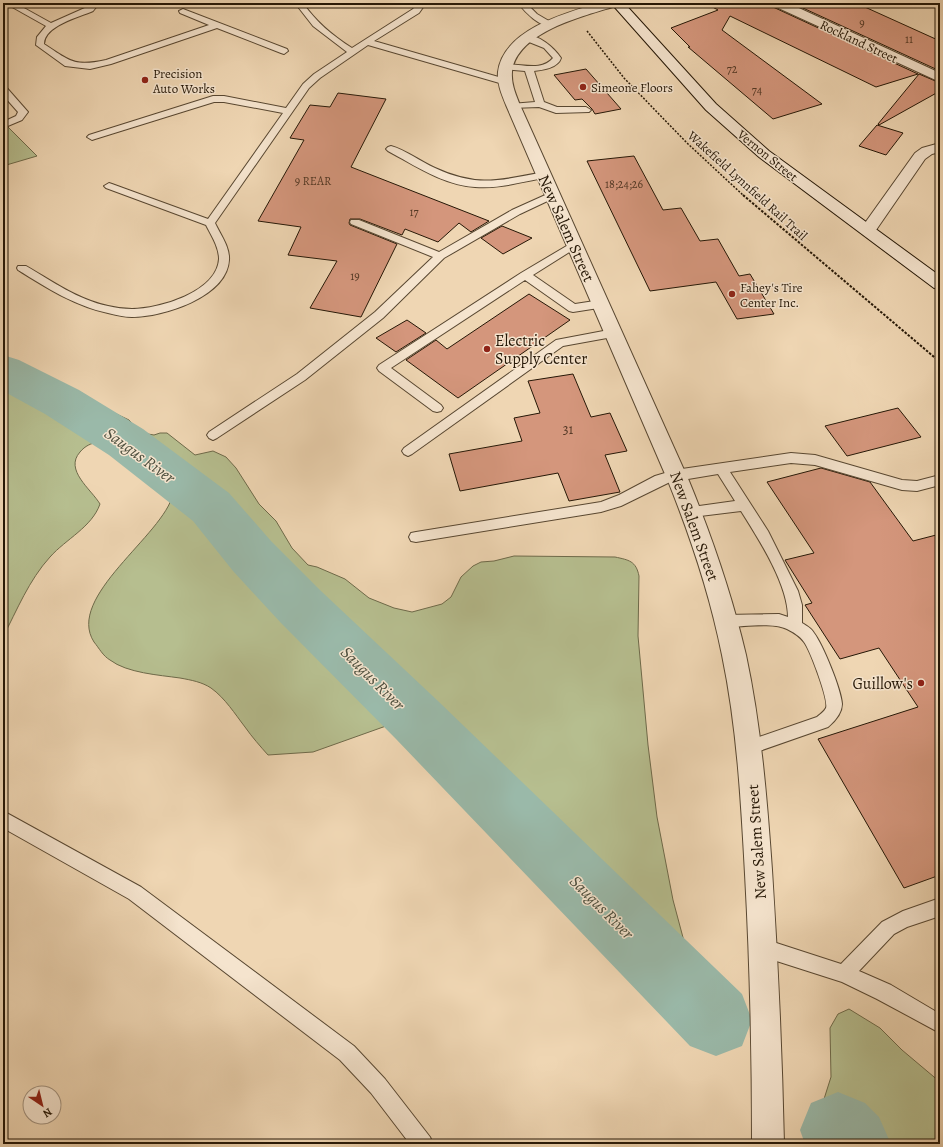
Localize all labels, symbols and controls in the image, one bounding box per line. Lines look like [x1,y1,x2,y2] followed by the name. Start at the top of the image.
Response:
[859,15,865,31] house number: 9
[817,16,901,67] street label: Rockland Street
[905,31,913,47] house number: 11
[727,61,738,77] house number: 72
[152,65,215,97] place label: Precision Auto Works
[140,75,150,85] marker: Precision Auto Works
[591,79,673,96] place label: Simeone Floors
[578,82,588,92] marker: Simeone Floors
[752,82,763,98] house number: 74
[733,125,802,185] street label: Vernon Street
[683,126,811,244] street label: Wakefield Lynnfield Rail Trail
[533,171,600,286] street label: New Salem Street
[295,173,332,189] house number: 9 REAR
[605,176,643,192] house number: 18;24;26
[409,204,420,220] house number: 17
[350,268,360,284] house number: 19
[740,279,803,311] place label: Fahey's Tire Center Inc.
[727,289,737,299] marker: Fahey's Tire Center Inc.
[495,330,587,370] place label: Electric Supply Center
[482,344,492,354] marker: Electric Supply Center
[563,420,574,439] house number: 31
[100,422,181,489] water label: Saugus River
[664,468,724,584] street label: New Salem Street
[336,641,411,716] water label: Saugus River
[852,673,913,695] place label: Guillow's
[916,678,926,688] marker: Guillow's
[742,784,772,900] street label: New Salem Street
[565,870,640,945] water label: Saugus River
[22,1085,62,1125] north arrow
[40,1104,55,1121] text: N

